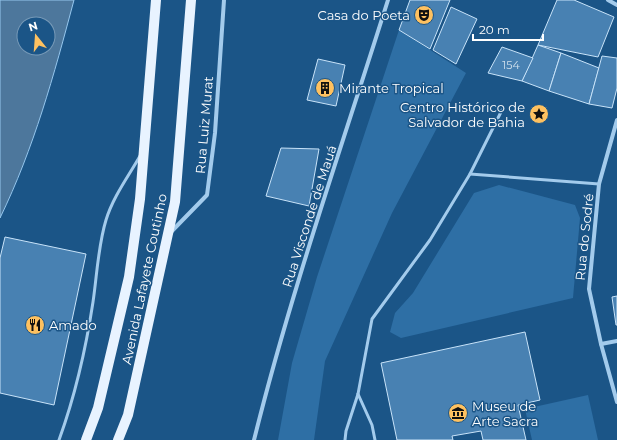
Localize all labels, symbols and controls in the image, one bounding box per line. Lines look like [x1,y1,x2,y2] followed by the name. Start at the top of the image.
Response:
[413,4,435,26] theatre icon: Casa do Poeta
[318,7,410,23] place label: Casa do Poeta
[16,16,56,56] north arrow
[473,16,543,42] scale bar
[27,18,39,34] text: N
[479,22,510,37] text: 20 m
[502,58,520,72] house number: 154
[192,76,216,174] street label: Rua Luiz Murat
[314,77,336,99] building icon: Mirante Tropical
[339,80,444,96] place label: Mirante Tropical
[400,99,525,130] place label: Centro Histórico de Salvador de Bahia
[528,103,550,125] place icon: Centro Histórico de Salvador de Bahia
[278,143,340,289] street label: Rua Visconde de Mauá
[118,192,170,366] street label: Avenida Lafayete Coutinho
[571,193,597,281] street label: Rua do Sodré
[24,314,46,336] restaurant icon: Amado
[49,317,97,333] place label: Amado
[472,398,538,429] place label: Museu de Arte Sacra
[447,402,469,424] museum icon: Museu de Arte Sacra

